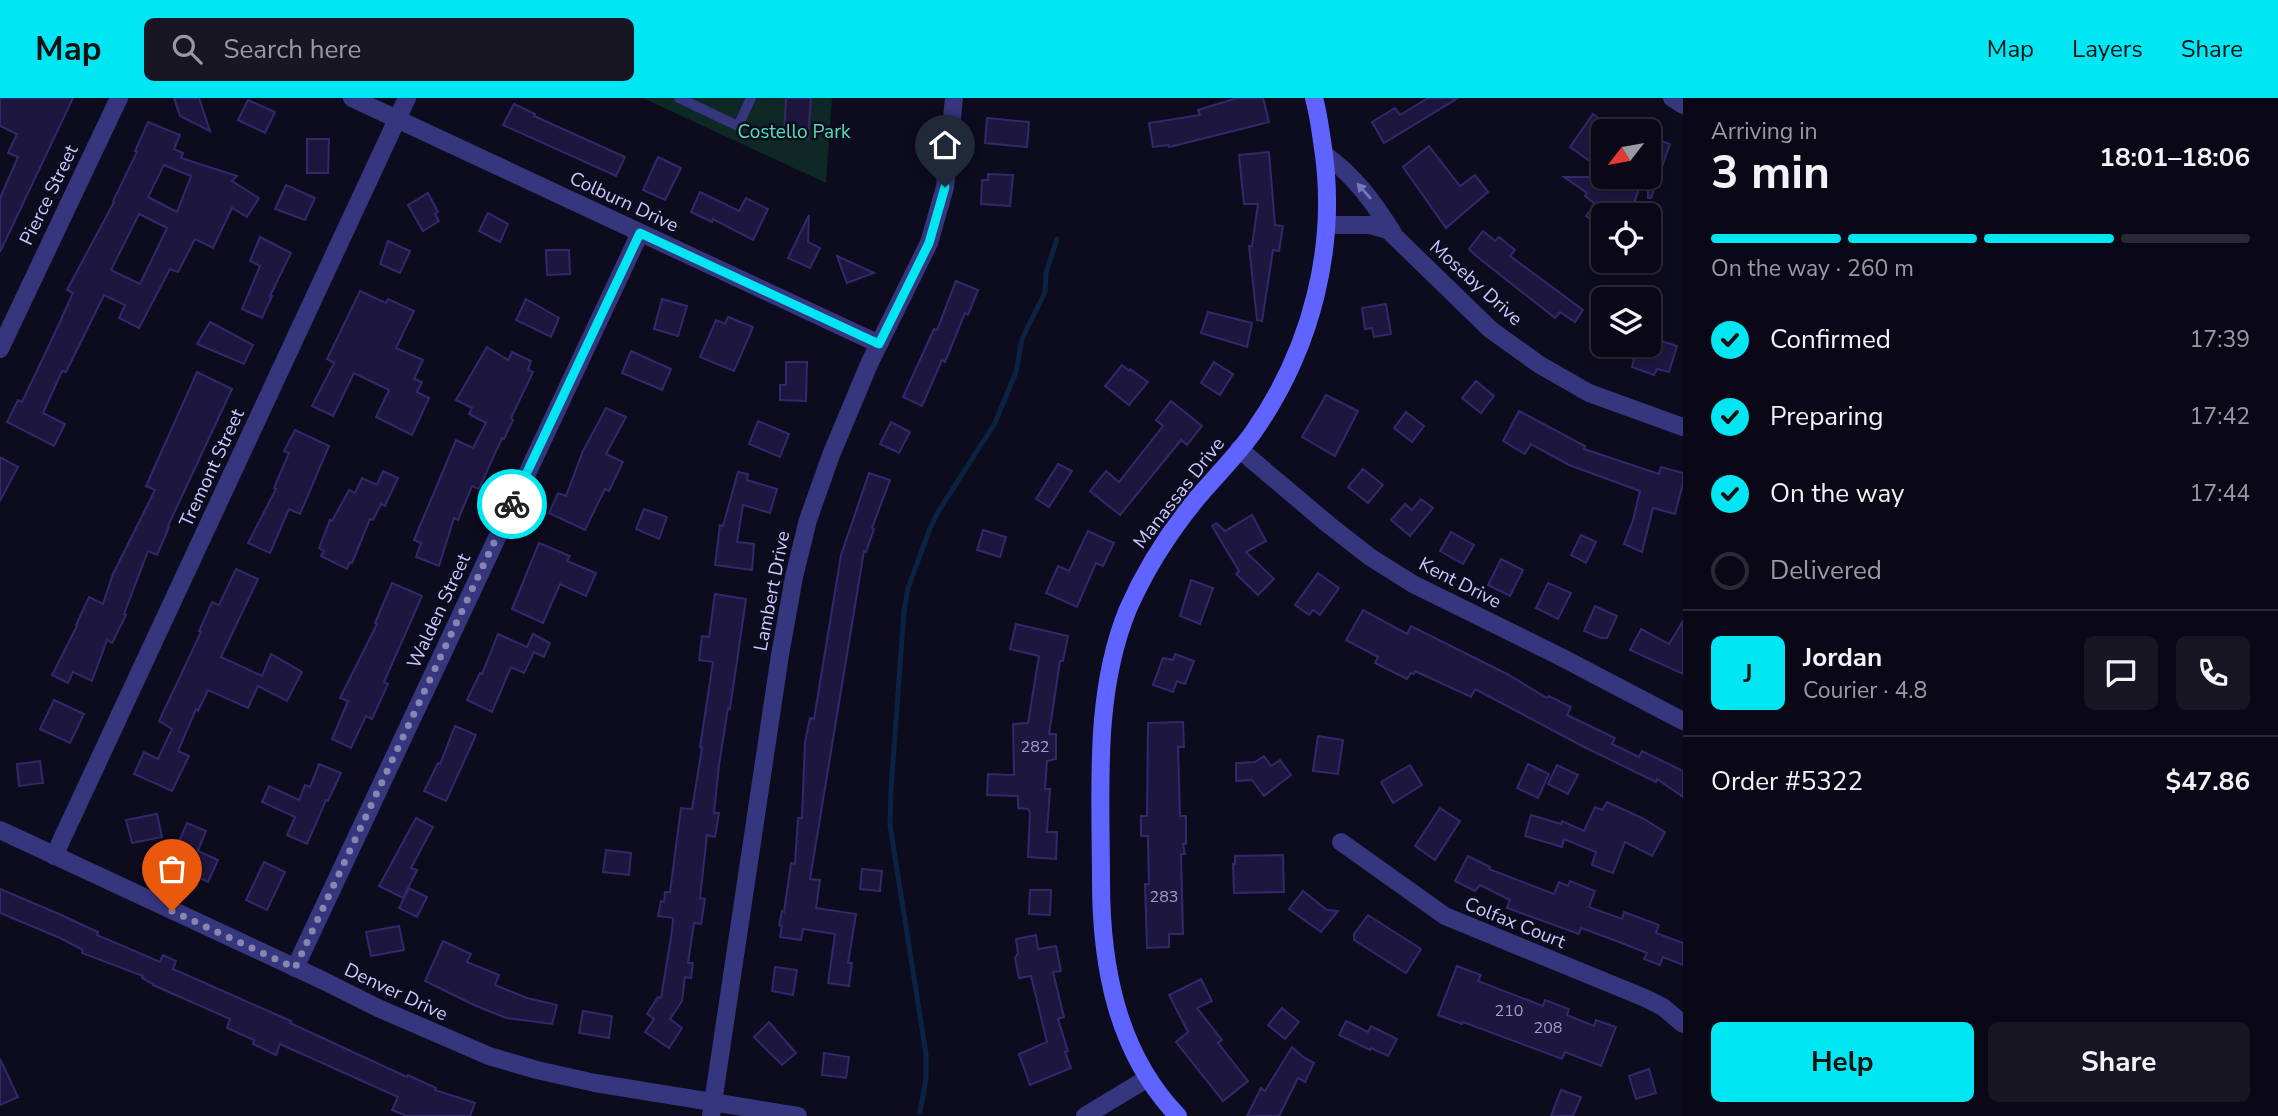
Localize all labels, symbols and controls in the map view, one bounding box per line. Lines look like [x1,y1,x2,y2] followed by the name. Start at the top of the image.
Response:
[144,18,634,81] search box
[35,27,102,72] text: Map
[168,30,206,68] icon: search
[224,32,361,67] text: Search here
[1987,33,2034,65] text: Map
[2072,33,2143,65] text: Layers
[2181,33,2243,65] text: Share
[915,115,975,187] pin
[1711,116,1818,147] text: Arriving in
[738,119,851,145] park label: Costello Park
[1591,119,1661,189] north arrow
[1591,119,1661,357] map controls
[926,126,964,164] icon: home
[13,140,85,250] street label: Pierce Street
[2099,140,2250,175] text: 18:01–18:06
[1711,141,1830,204] text: 3 min
[565,165,683,239] street label: Colburn Drive
[1356,182,1372,200] one-way arrow
[1591,203,1661,273] button: locate
[1424,234,1528,332] street label: Moseby Drive
[1711,253,1914,284] text: On the way · 260 m
[1591,287,1661,357] button: layers
[1711,321,1749,359] icon: check
[1770,322,1891,357] text: Confirmed
[2190,324,2250,355] text: 17:39
[1711,398,1749,436] icon: check
[1770,399,1883,434] text: Preparing
[2190,401,2250,432] text: 17:42
[173,404,251,531] street label: Tremont Street
[1127,432,1231,554] street label: Manassas Drive
[477,469,547,539] courier
[1711,475,1749,513] icon: check
[1770,476,1904,511] text: On the way
[2190,478,2250,509] text: 17:44
[493,485,531,523] icon: bike
[748,529,796,653] street label: Lambert Drive
[401,549,477,673] street label: Walden Street
[1414,551,1506,615] street label: Kent Drive
[1770,553,1882,588] text: Delivered
[2084,636,2158,710] button: chat
[2176,636,2250,710] button: phone
[1803,640,1882,675] text: Jordan
[1743,656,1753,691] text: J
[1803,675,1927,706] text: Courier · 4.8
[1021,736,1049,758] house number: 282
[1711,764,1863,799] text: Order #5322
[2166,764,2250,799] text: $47.86
[142,839,202,911] pin
[153,850,191,888] icon: bag
[1150,886,1178,908] house number: 283
[1461,891,1570,955] street label: Colfax Court
[340,957,452,1027] street label: Denver Drive
[1495,1000,1523,1022] house number: 210
[1534,1017,1562,1039] house number: 208
[1711,1022,1974,1102] button: Help
[1988,1022,2250,1102] button: Share

